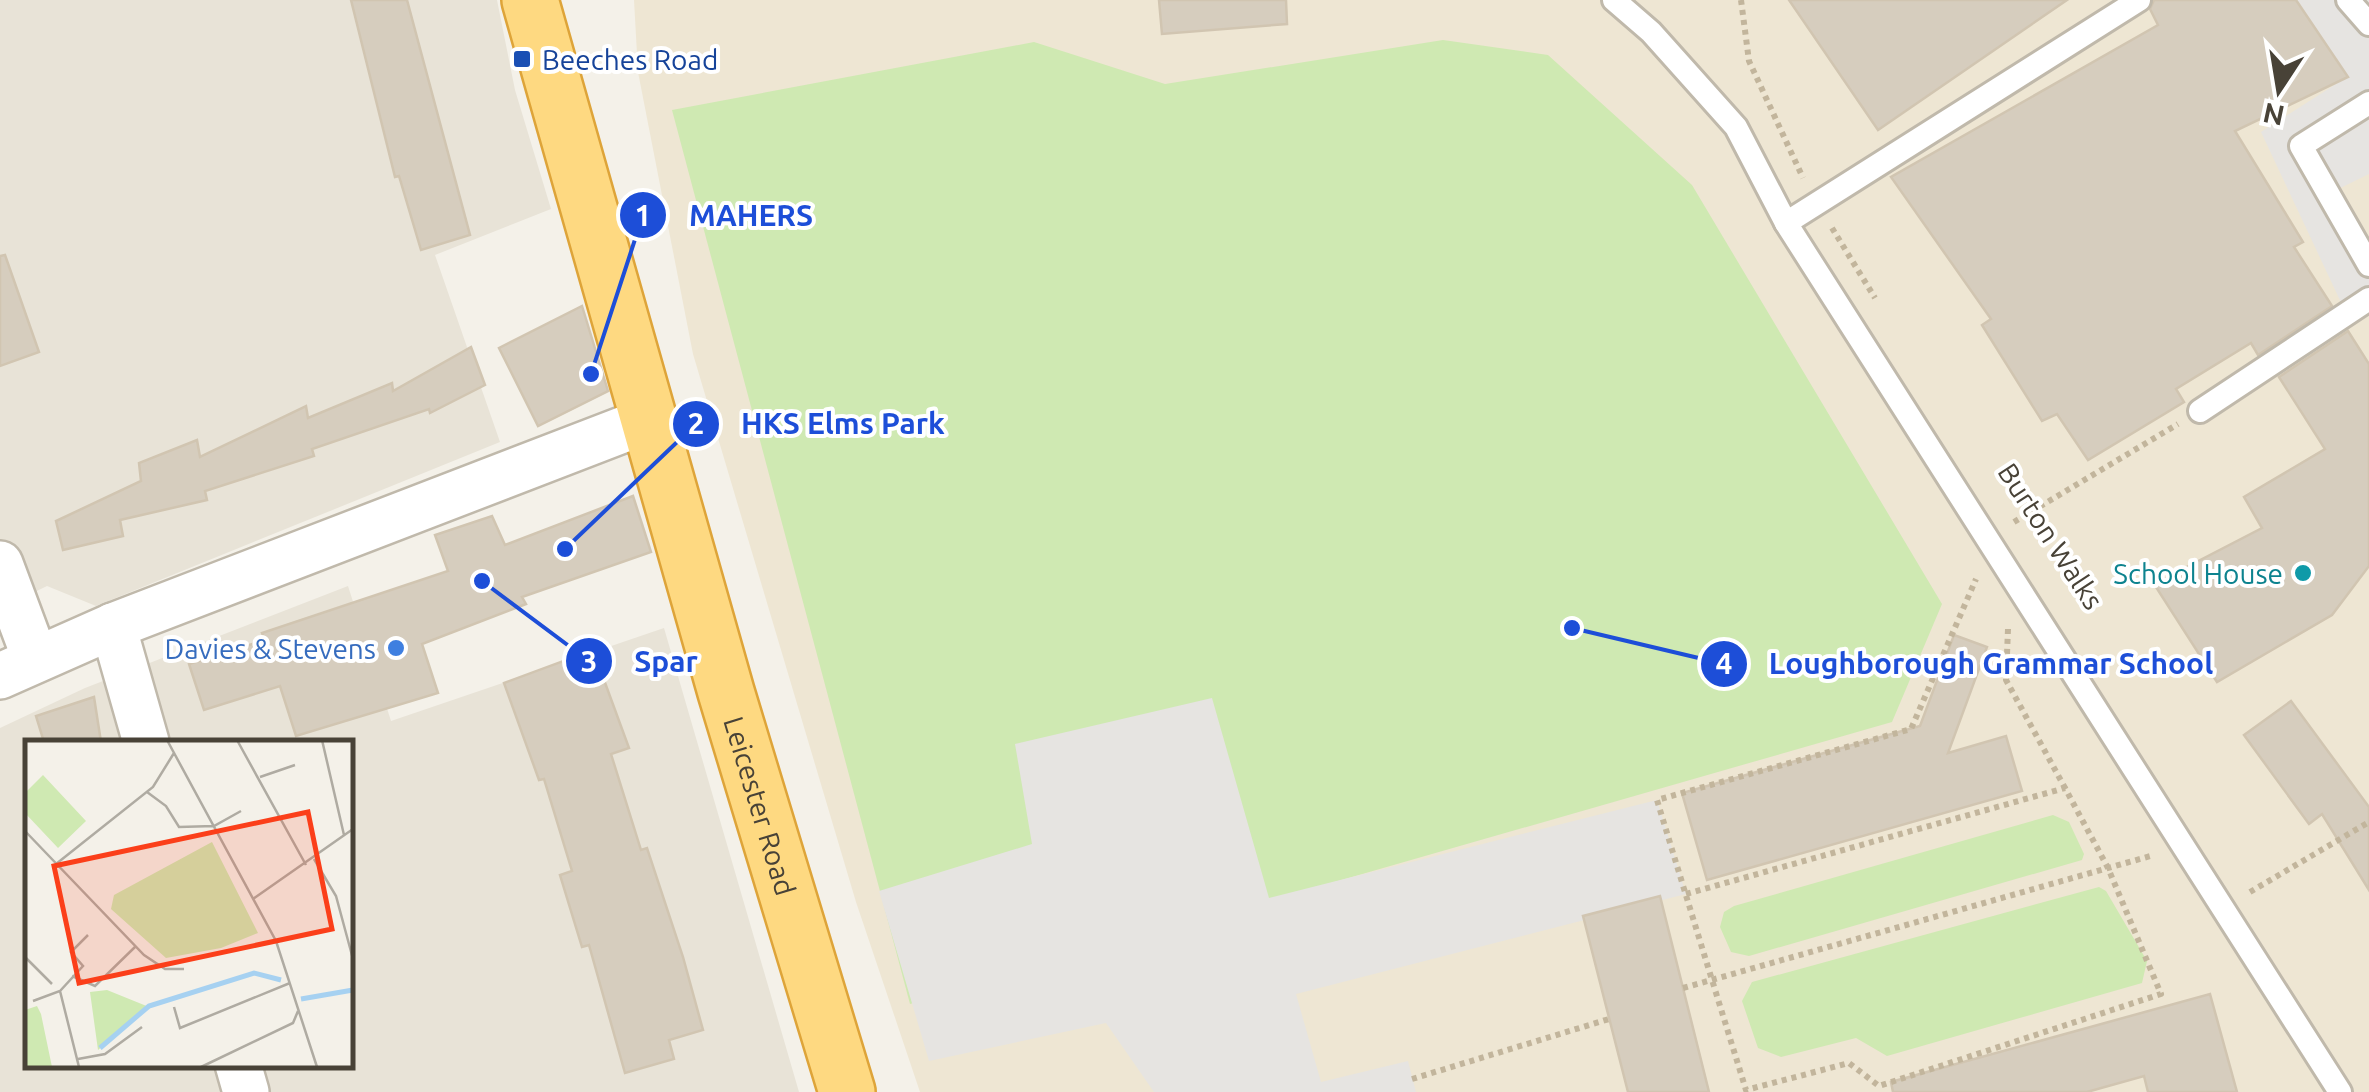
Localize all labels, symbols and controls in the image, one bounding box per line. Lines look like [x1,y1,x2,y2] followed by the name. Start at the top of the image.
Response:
[2229,40,2329,140] north arrow
[542,44,718,75] place label: Beeches Road
[511,48,533,70] marker: Beeches Road
[2260,98,2287,132] text: N
[618,185,833,245] callout: MAHERS
[635,198,651,232] text: 1
[689,198,813,232] text: MAHERS
[671,394,965,454] callout: HKS Elms Park
[688,406,704,440] text: 2
[741,406,945,440] text: HKS Elms Park
[1992,457,2110,615] street label: Burton Walks
[2113,558,2283,589] place label: School House
[2292,562,2314,584] marker: School House
[564,631,718,691] callout: Spar
[164,633,376,664] place label: Davies & Stevens
[1699,634,2233,694] callout: Loughborough Grammar School
[385,637,407,659] marker: Davies & Stevens
[581,644,597,678] text: 3
[634,644,698,678] text: Spar
[1716,646,1732,680] text: 4
[1769,646,2213,680] text: Loughborough Grammar School
[719,713,802,899] street label: Leicester Road
[25,740,352,1067] inset map

